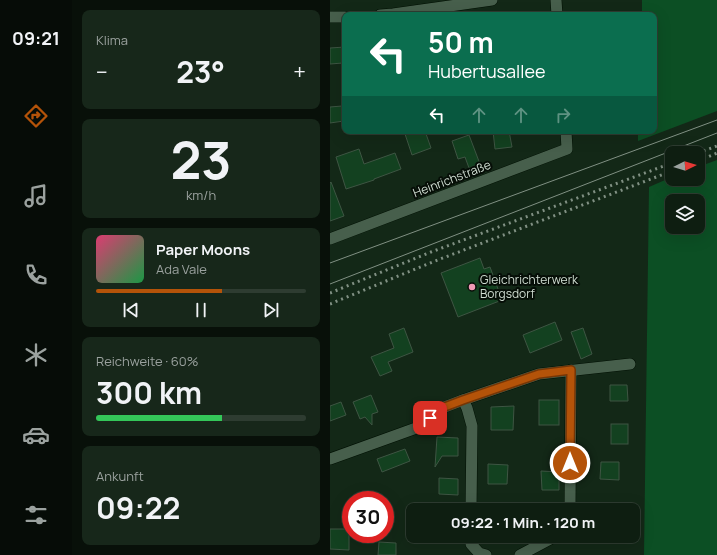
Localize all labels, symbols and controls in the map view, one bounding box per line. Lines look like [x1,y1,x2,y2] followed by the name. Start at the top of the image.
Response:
[428,23,494,61] text: 50 m
[12,26,60,50] text: 09:21
[362,28,414,80] icon: left
[96,31,128,49] text: Klima
[176,51,225,92] text: 23°
[96,57,108,87] text: −
[293,57,306,87] text: +
[428,59,545,83] text: Hubertusallee
[22,102,50,130] icon: directions
[426,104,448,126] icon: left
[468,104,490,126] icon: ahead
[510,104,532,126] icon: ahead
[552,104,574,126] icon: right
[170,124,232,195] text: 23
[665,146,705,186] north arrow
[665,146,705,234] map controls
[410,156,493,201] street label: Heinrichstraße
[22,182,50,210] icon: music
[186,186,216,204] text: km/h
[665,194,705,234] button: layers
[156,239,250,260] text: Paper Moons
[156,260,207,278] text: Ada Vale
[22,261,50,289] icon: phone
[480,271,579,302] place label: Gleichrichterwerk Borgsdorf
[467,282,477,292] marker: Gleichrichterwerk Borgsdorf
[120,299,142,321] icon: previous
[190,299,212,321] icon: pause
[260,299,282,321] icon: next
[22,341,50,369] icon: climate
[96,352,199,370] text: Reichweite · 60%
[96,372,202,413] text: 300 km
[413,401,447,435] pin
[419,407,441,429] icon: arrive
[22,421,50,449] icon: car
[549,442,591,484] position arrow
[96,467,144,485] text: Ankunft
[96,487,180,528] text: 09:22
[342,491,394,543] speed limit sign: 30
[22,501,50,529] icon: filters
[451,512,595,533] text: 09:22 · 1 Min. · 120 m

